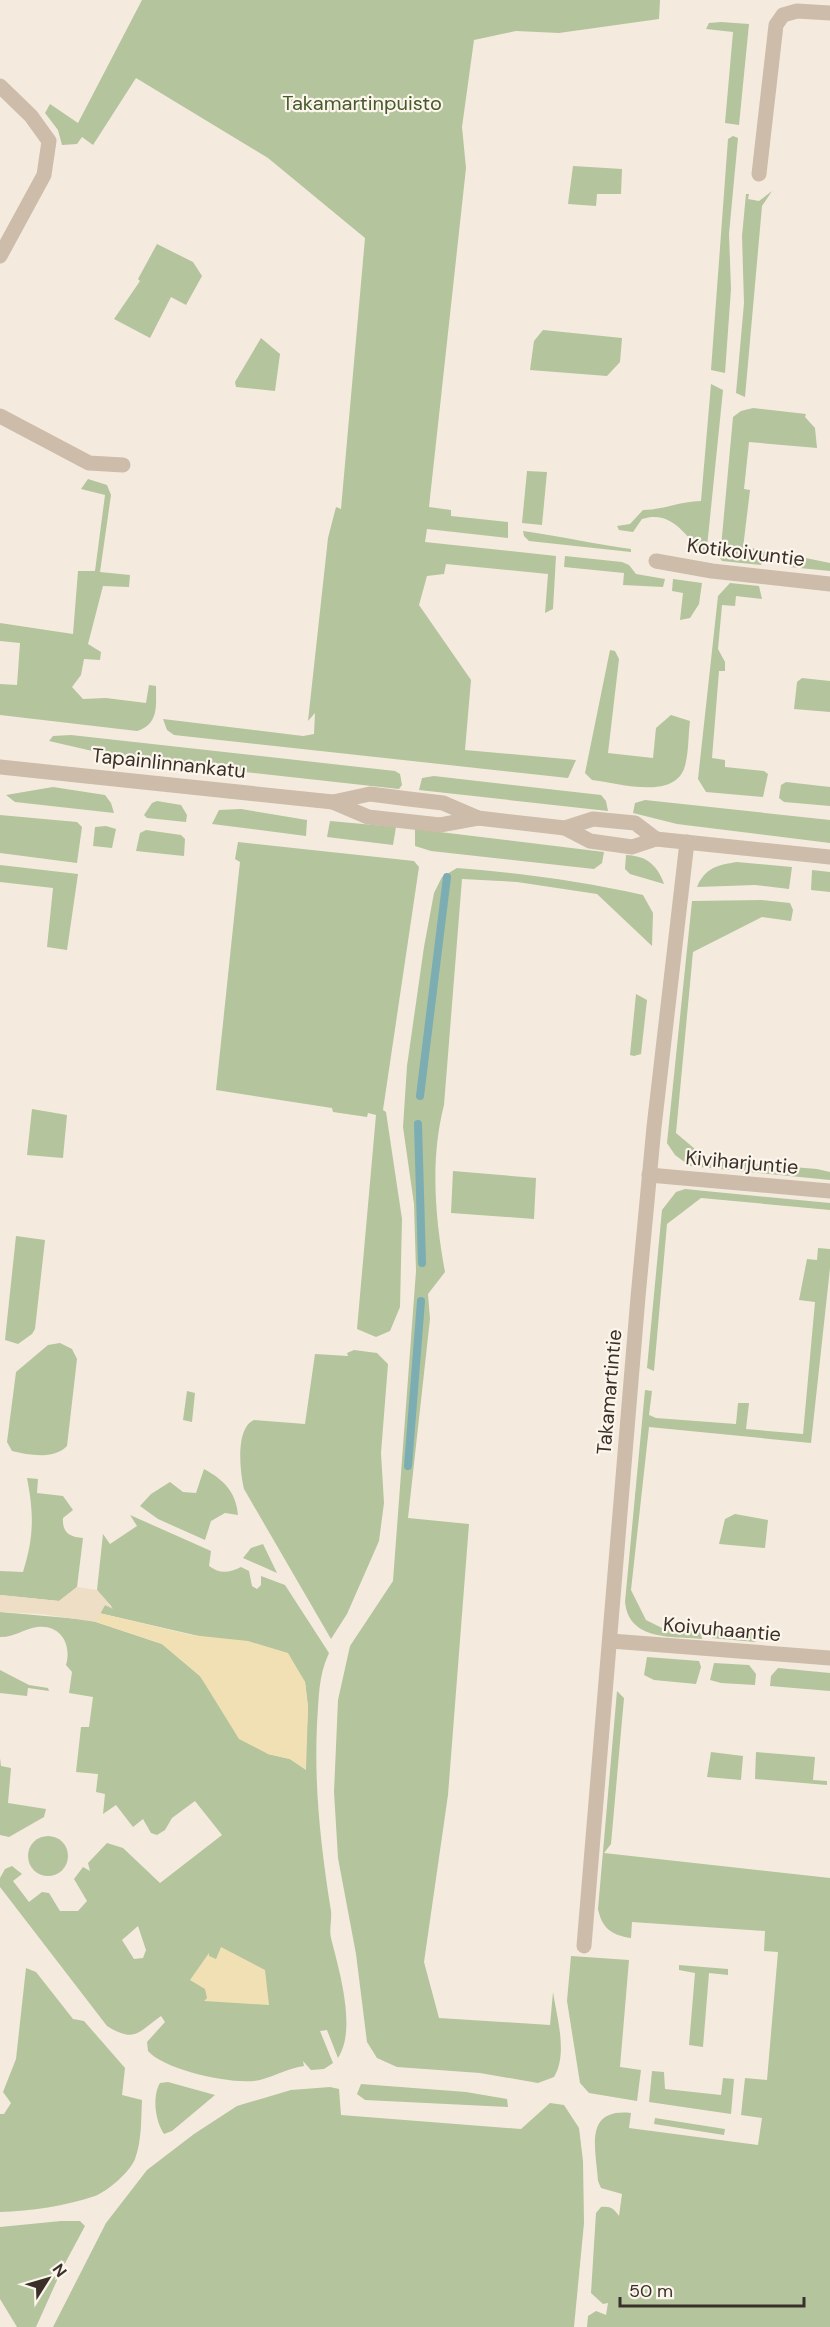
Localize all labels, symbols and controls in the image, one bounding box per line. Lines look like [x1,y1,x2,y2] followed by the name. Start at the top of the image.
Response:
[282,90,442,116] park label: Takamartinpuisto
[686,532,806,572] street label: Kotikoivuntie
[91,742,247,784] street label: Tapainlinnankatu
[684,1144,800,1180] street label: Kiviharjuntie
[591,1328,627,1456] street label: Takamartintie
[662,1611,782,1647] street label: Koivuhaantie
[18,2249,78,2309] north arrow
[48,2259,71,2281] text: N
[620,2270,804,2308] scale bar
[629,2279,673,2303] text: 50 m

